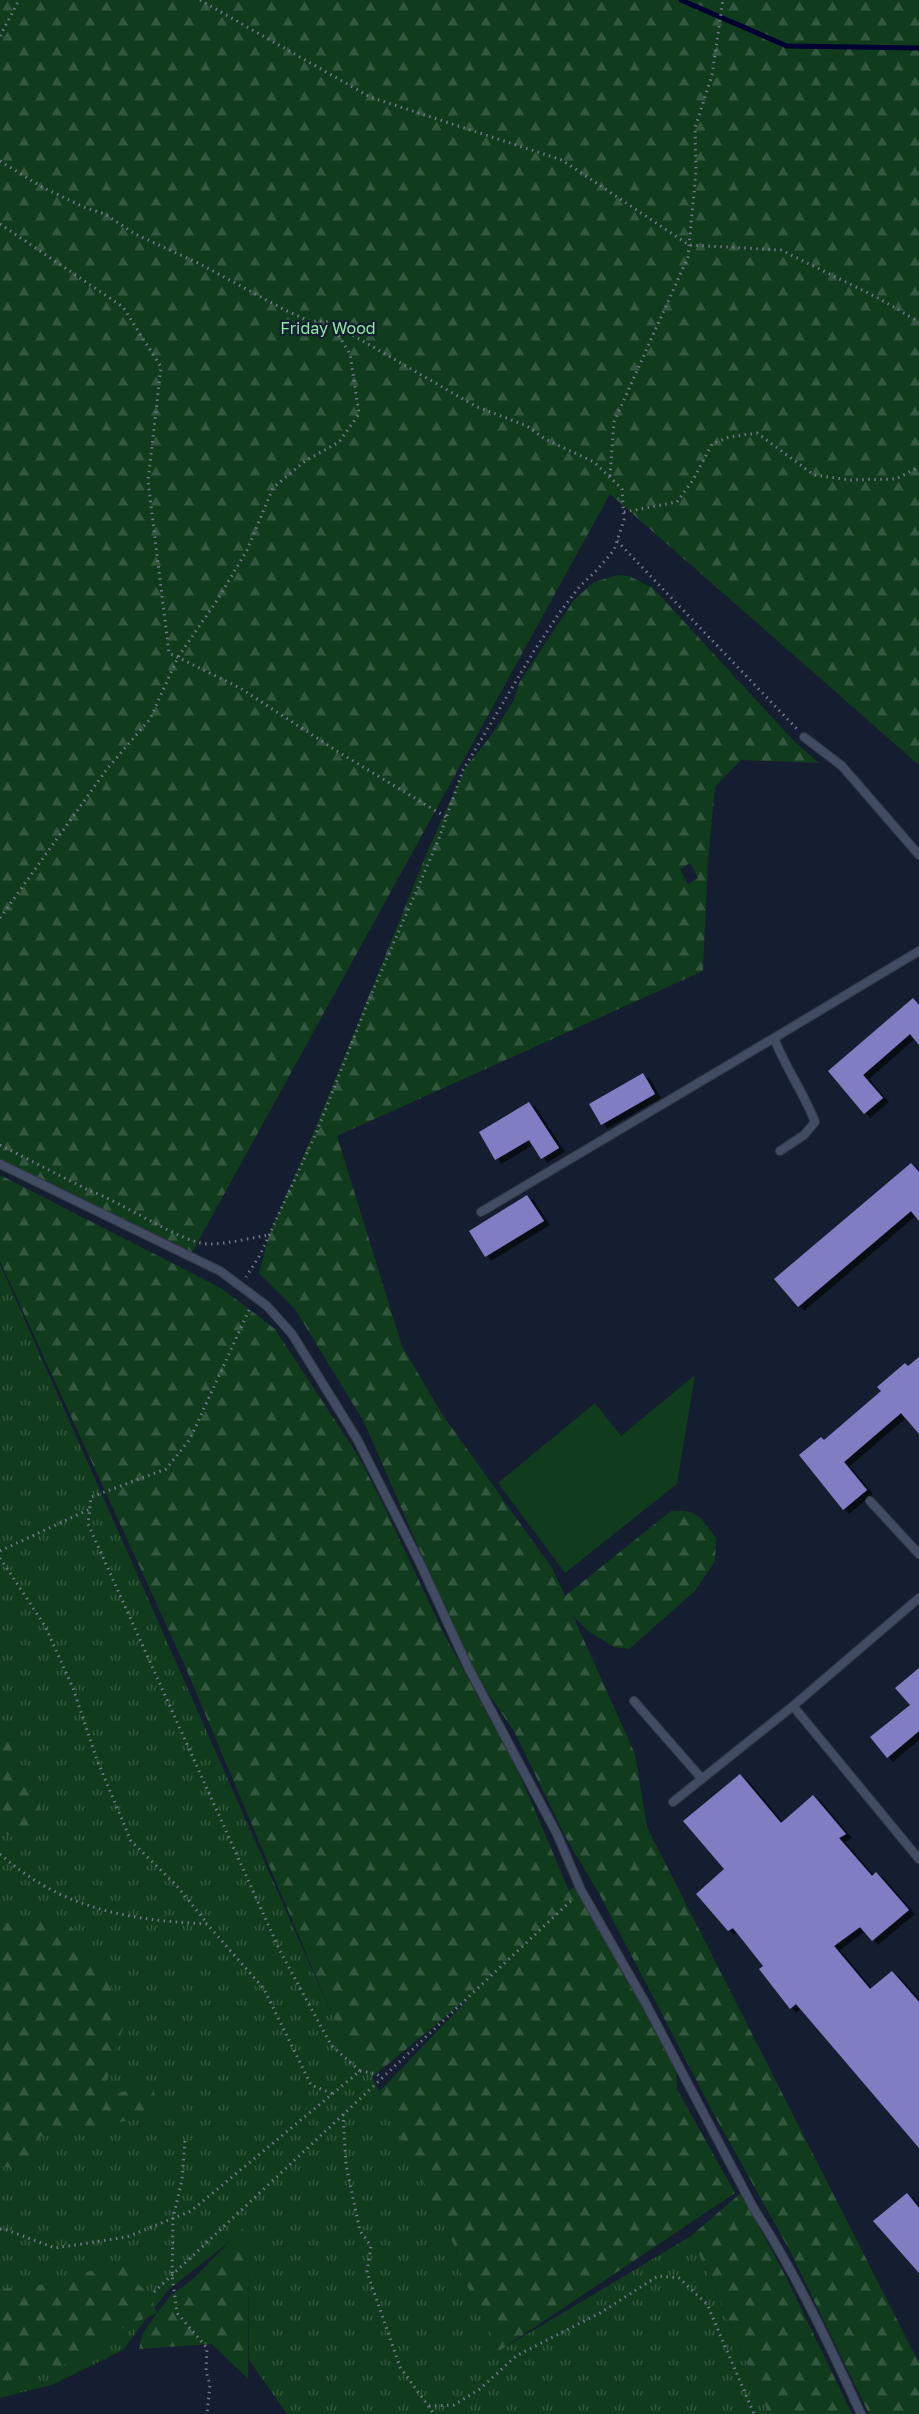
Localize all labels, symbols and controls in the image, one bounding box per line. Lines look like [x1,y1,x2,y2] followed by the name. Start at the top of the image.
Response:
[280,318,376,338] park label: Friday Wood

